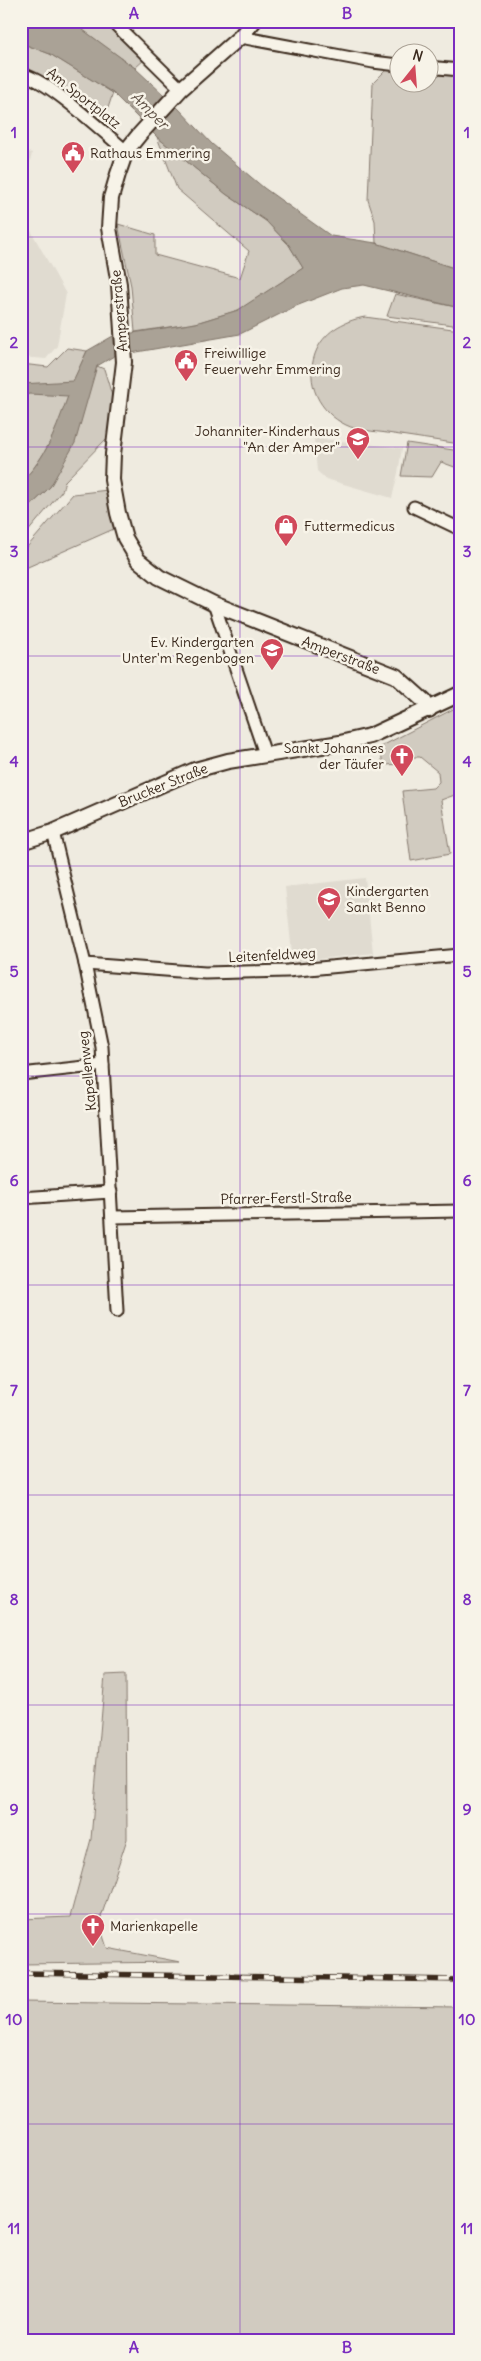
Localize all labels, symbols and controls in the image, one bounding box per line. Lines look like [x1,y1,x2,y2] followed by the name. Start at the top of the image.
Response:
[129,3,139,23] text: A
[342,3,353,23] text: B
[388,42,438,92] north arrow
[411,46,425,66] text: N
[43,63,125,133] street label: Am Sportplatz
[127,87,174,134] water label: Amper
[11,122,17,142] text: 1
[464,122,470,142] text: 1
[60,140,86,174] public building icon: Rathaus Emmering
[90,144,210,162] place label: Rathaus Emmering
[106,269,132,353] street label: Amperstraße
[10,332,19,352] text: 2
[463,332,472,352] text: 2
[204,344,341,378] place label: Freiwillige Feuerwehr Emmering
[173,348,199,382] public building icon: Freiwillige Feuerwehr Emmering
[195,422,340,456] place label: Johanniter-Kinderhaus "An der Amper"
[345,426,371,460] school or university icon: Johanniter-Kinderhaus "An der Amper"
[273,513,299,547] shop icon: Futtermedicus
[304,517,395,535] place label: Futtermedicus
[9,541,19,561] text: 3
[462,541,472,561] text: 3
[299,632,383,678] street label: Amperstraße
[122,633,254,667] place label: Ev. Kindergarten Unter'm Regenbogen
[259,637,285,671] school or university icon: Ev. Kindergarten Unter'm Regenbogen
[284,739,384,773] place label: Sankt Johannes der Täufer
[389,743,415,777] church icon: Sankt Johannes der Täufer
[9,751,19,771] text: 4
[462,751,472,771] text: 4
[116,759,210,811] street label: Brucker Straße
[346,882,429,916] place label: Kindergarten Sankt Benno
[316,886,342,920] school or university icon: Kindergarten Sankt Benno
[228,944,316,966] street label: Leitenfeldweg
[9,961,19,981] text: 5
[462,961,472,981] text: 5
[74,1030,100,1112] street label: Kapellenweg
[9,1170,19,1190] text: 6
[462,1170,472,1190] text: 6
[220,1188,352,1208] street label: Pfarrer-Ferstl-Straße
[10,1380,18,1400] text: 7
[463,1380,471,1400] text: 7
[9,1589,19,1609] text: 8
[462,1589,472,1609] text: 8
[9,1799,19,1819] text: 9
[462,1799,472,1819] text: 9
[80,1913,106,1947] church icon: Marienkapelle
[110,1917,198,1935] place label: Marienkapelle
[6,2009,22,2029] text: 10
[459,2009,475,2029] text: 10
[8,2218,20,2238] text: 11
[461,2218,473,2238] text: 11
[129,2337,139,2357] text: A
[342,2337,353,2357] text: B

